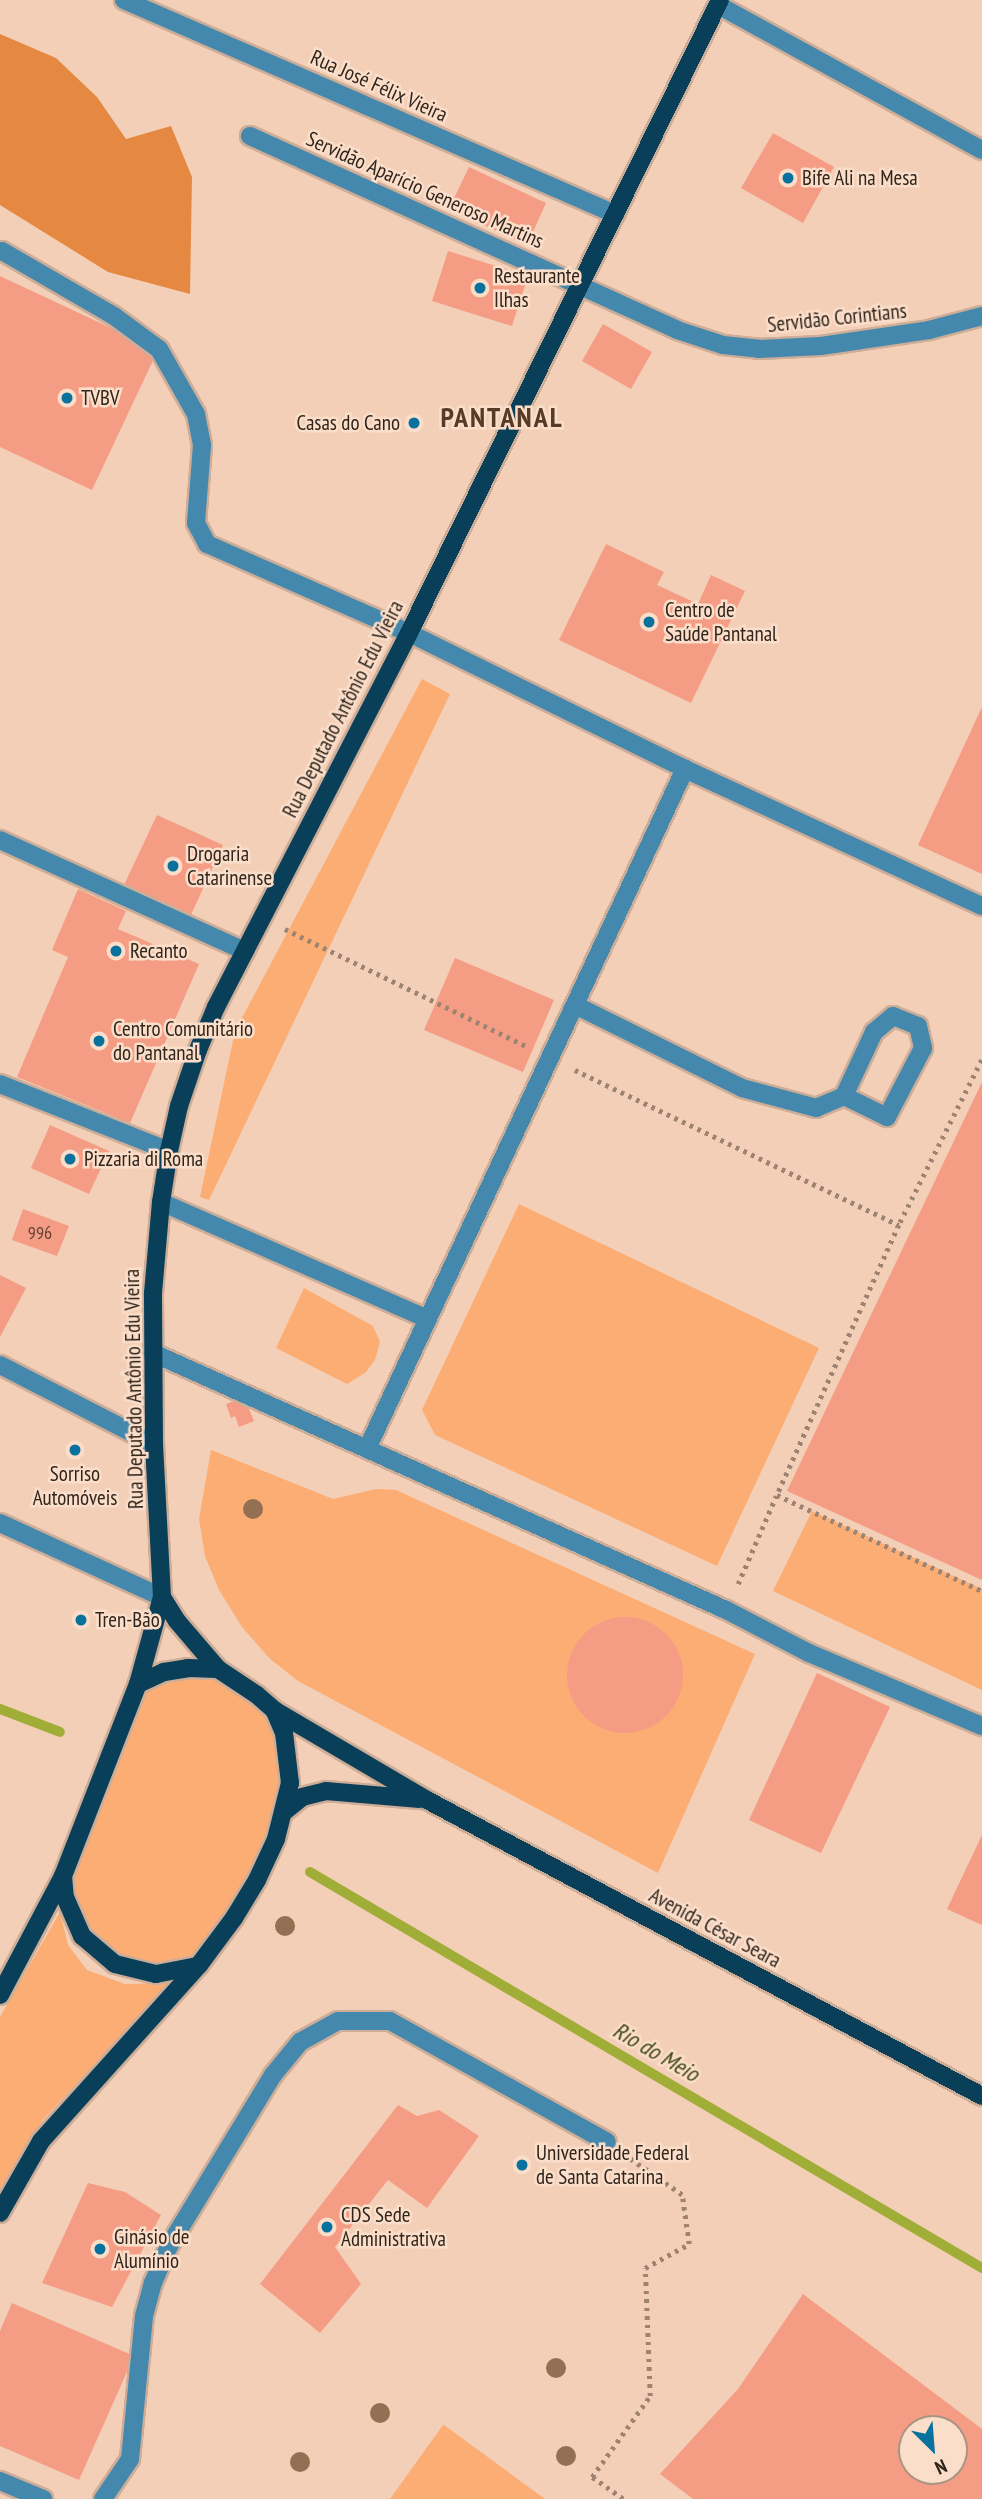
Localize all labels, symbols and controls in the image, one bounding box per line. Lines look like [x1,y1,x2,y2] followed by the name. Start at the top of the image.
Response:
[306,44,452,128] street label: Rua José Félix Vieira
[302,126,548,254] street label: Servidão Aparício Generoso Martins
[802,165,918,191] place label: Bife Ali na Mesa
[780,170,796,186] marker: Bife Ali na Mesa
[494,263,580,313] place label: Restaurante Ilhas
[472,280,488,296] marker: Restaurante Ilhas
[766,298,908,338] street label: Servidão Corintians
[81,385,120,411] place label: TVBV
[59,390,75,406] marker: TVBV
[441,400,563,434] district label: PANTANAL
[297,410,400,436] place label: Casas do Cano
[406,415,422,431] marker: Casas do Cano
[277,596,409,822] street label: Rua Deputado Antônio Edu Vieira
[665,597,777,647] place label: Centro de Saúde Pantanal
[639,612,659,632] marker: Centro de Saúde Pantanal
[187,841,272,891] place label: Drogaria Catarinense
[165,858,181,874] marker: Drogaria Catarinense
[130,938,188,964] place label: Recanto
[108,943,124,959] marker: Recanto
[113,1016,253,1066] place label: Centro Comunitário do Pantanal
[91,1033,107,1049] marker: Centro Comunitário do Pantanal
[84,1146,203,1172] place label: Pizzaria di Roma
[62,1151,78,1167] marker: Pizzaria di Roma
[28,1222,52,1244] house number: 996
[119,1268,149,1510] street label: Rua Deputado Antônio Edu Vieira
[67,1442,83,1458] marker: Sorriso Automóveis
[33,1461,117,1511] place label: Sorriso Automóveis
[95,1607,160,1633] place label: Tren-Bão
[73,1612,89,1628] marker: Tren-Bão
[645,1883,785,1973] street label: Avenida César Seara
[608,2016,704,2088] water label: Rio do Meio
[536,2140,689,2190] place label: Universidade Federal de Santa Catarina
[514,2157,530,2173] marker: Universidade Federal de Santa Catarina
[341,2202,446,2252] place label: CDS Sede Administrativa
[319,2219,335,2235] marker: CDS Sede Administrativa
[114,2224,189,2274] place label: Ginásio de Alumínio
[92,2241,108,2257] marker: Ginásio de Alumínio
[898,2415,968,2485] north arrow
[931,2454,951,2480] text: N

